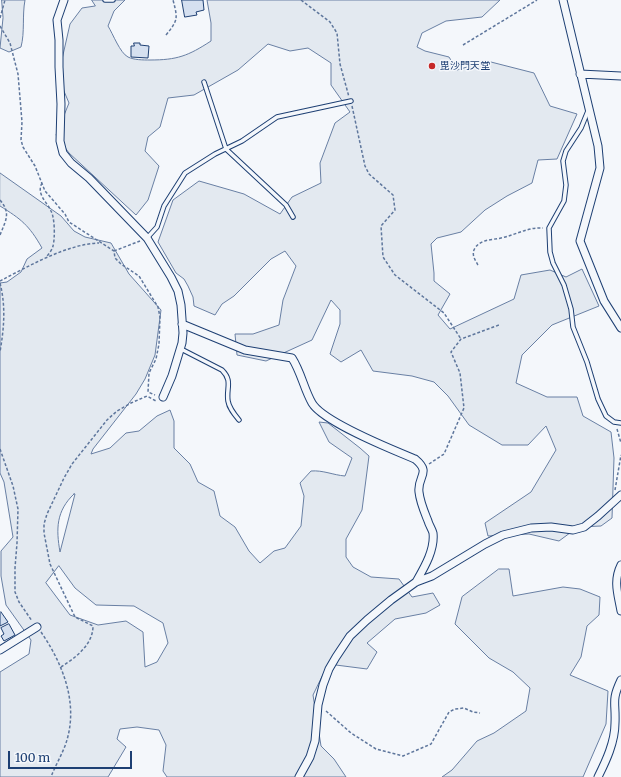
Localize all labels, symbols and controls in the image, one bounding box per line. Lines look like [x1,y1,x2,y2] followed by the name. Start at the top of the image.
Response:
[440,60,490,72] place label: 毘沙門天堂
[427,61,437,71] marker: 毘沙門天堂
[10,743,134,769] scale bar
[15,750,50,765] text: 100 m

